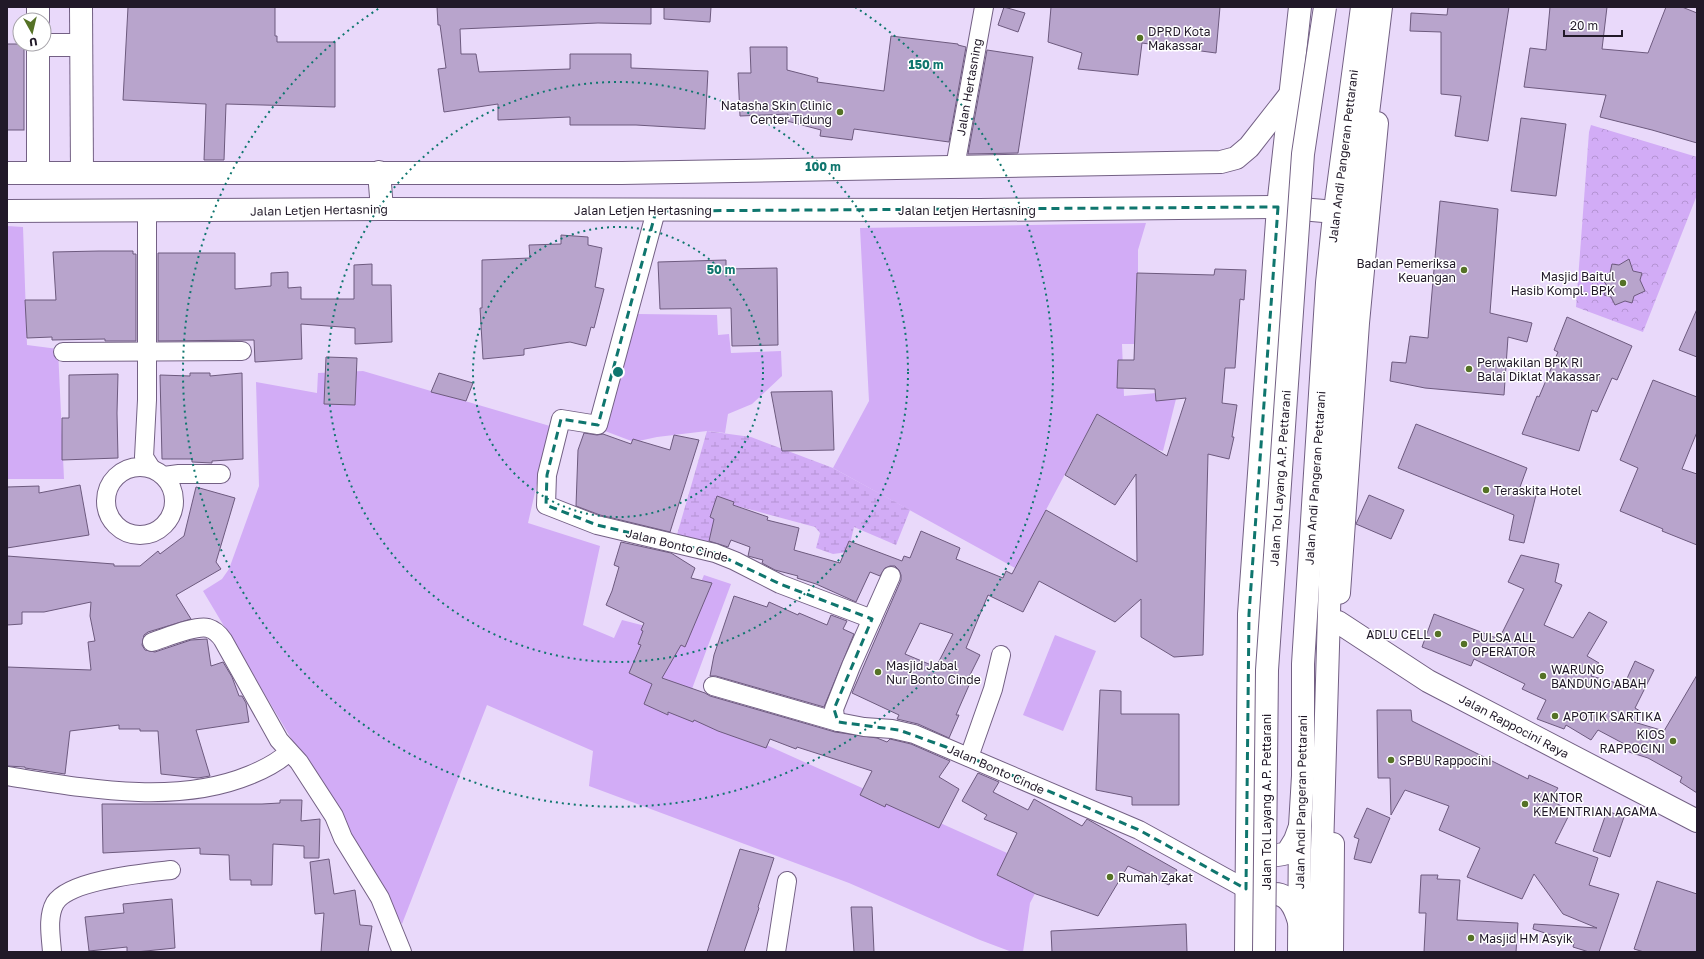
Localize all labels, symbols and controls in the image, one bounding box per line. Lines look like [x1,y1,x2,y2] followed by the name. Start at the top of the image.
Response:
[12,12,52,52] north arrow
[1564,12,1622,38] scale bar
[1570,18,1598,33] text: 20 m
[1148,24,1211,53] place label: DPRD Kota Makassar
[1135,33,1145,43] marker: DPRD Kota Makassar
[29,35,38,49] text: U
[953,37,985,137] street label: Jalan Hertasning
[909,57,943,72] text: 150 m
[1325,69,1361,243] street label: Jalan Andi Pangeran Pettarani
[721,98,832,127] place label: Natasha Skin Clinic Center Tidung
[835,107,845,117] marker: Natasha Skin Clinic Center Tidung
[805,159,841,174] text: 100 m
[250,201,388,219] street label: Jalan Letjen Hertasning
[574,203,712,218] street label: Jalan Letjen Hertasning
[898,203,1036,218] street label: Jalan Letjen Hertasning
[1357,256,1456,285] place label: Badan Pemeriksa Keuangan
[707,262,735,277] text: 50 m
[1459,265,1469,275] marker: Badan Pemeriksa Keuangan
[1511,269,1615,298] place label: Masjid Baitul Hasib Kompl. BPK
[1618,278,1628,288] marker: Masjid Baitul Hasib Kompl. BPK
[1477,355,1600,384] place label: Perwakilan BPK RI Balai Diklat Makassar
[1464,364,1474,374] marker: Perwakilan BPK RI Balai Diklat Makassar
[611,365,625,379] centre of rings
[1266,389,1294,567] street label: Jalan Tol Layang A.P. Pettarani
[1301,391,1329,565] street label: Jalan Andi Pangeran Pettarani
[1494,483,1582,498] place label: Teraskita Hotel
[1481,485,1491,495] marker: Teraskita Hotel
[624,525,730,565] street label: Jalan Bonto Cinde
[1366,627,1430,642] place label: ADLU CELL
[1433,629,1443,639] marker: ADLU CELL
[1472,630,1536,659] place label: PULSA ALL OPERATOR
[1459,639,1469,649] marker: PULSA ALL OPERATOR
[886,658,981,687] place label: Masjid Jabal Nur Bonto Cinde
[1551,662,1647,691] place label: WARUNG BANDUNG ABAH
[873,667,883,677] marker: Masjid Jabal Nur Bonto Cinde
[1538,671,1548,681] marker: WARUNG BANDUNG ABAH
[1456,691,1572,761] street label: Jalan Rappocini Raya
[1563,709,1661,724] place label: APOTIK SARTIKA
[1550,711,1560,721] marker: APOTIK SARTIKA
[1259,714,1274,890] street label: Jalan Tol Layang A.P. Pettarani
[1292,715,1310,889] street label: Jalan Andi Pangeran Pettarani
[1599,727,1665,756] place label: KIOS RAPPOCINI
[1668,736,1678,746] marker: KIOS RAPPOCINI
[945,741,1047,797] street label: Jalan Bonto Cinde
[1399,753,1491,768] place label: SPBU Rappocini
[1386,755,1396,765] marker: SPBU Rappocini
[1533,790,1657,819] place label: KANTOR KEMENTRIAN AGAMA
[1520,799,1530,809] marker: KANTOR KEMENTRIAN AGAMA
[1118,870,1193,885] place label: Rumah Zakat
[1105,872,1115,882] marker: Rumah Zakat
[1479,931,1573,946] place label: Masjid HM Asyik
[1466,933,1476,943] marker: Masjid HM Asyik

